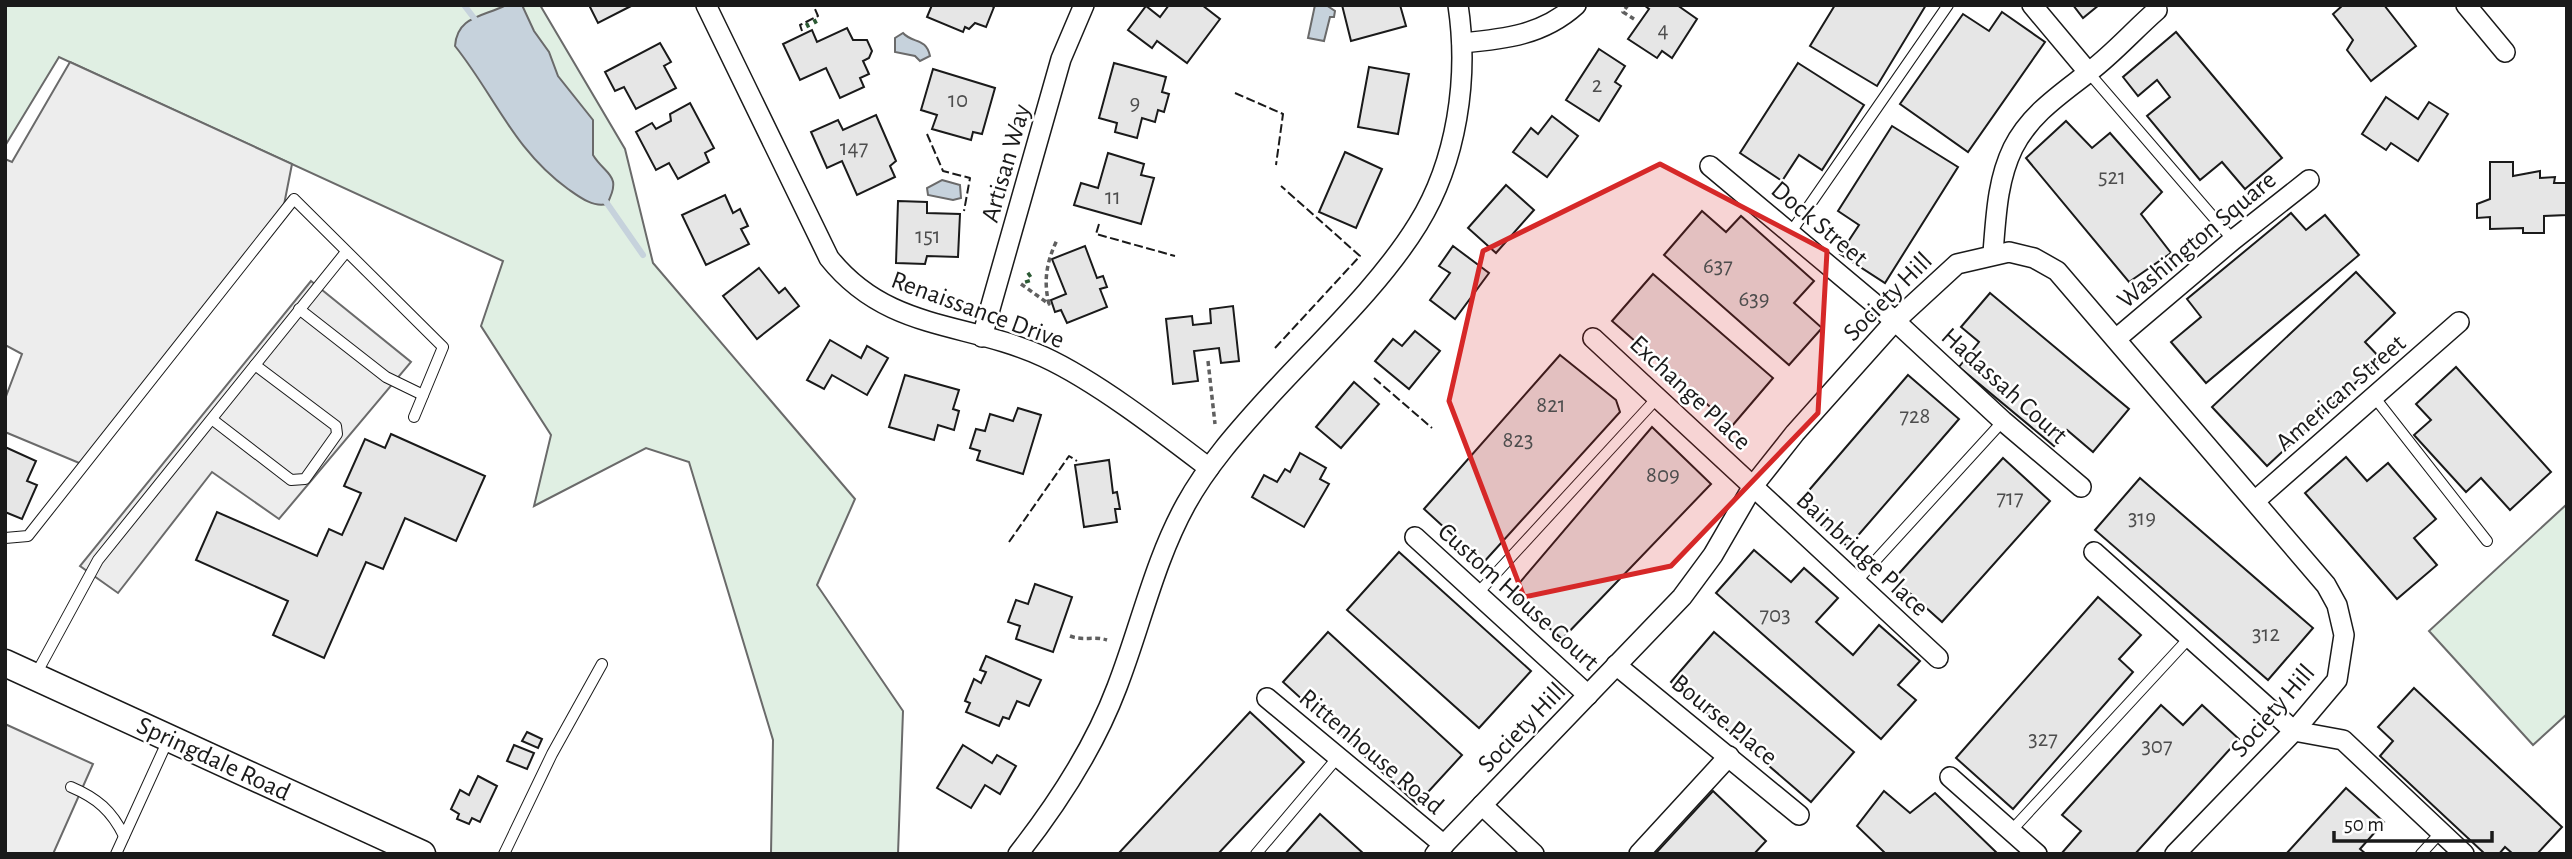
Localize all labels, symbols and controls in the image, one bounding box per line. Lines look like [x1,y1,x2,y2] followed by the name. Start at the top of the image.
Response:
[1657,19,1669,42] house number: 4
[1592,74,1602,97] house number: 2
[948,89,968,112] house number: 10
[1130,92,1140,115] house number: 9
[977,101,1035,225] street label: Artisan Way
[840,137,868,160] house number: 147
[2098,166,2126,189] house number: 521
[2112,166,2281,313] street label: Washington Square
[1766,176,1873,271] street label: Dock Street
[1105,186,1121,209] house number: 11
[915,225,941,248] house number: 151
[1838,247,1937,346] street label: Society Hill
[1703,255,1733,278] house number: 637
[888,267,1068,353] street label: Renaissance Drive
[1738,288,1770,311] house number: 639
[1936,323,2072,449] street label: Hadassah Court
[1625,330,1756,455] street label: Exchange Place
[2271,330,2411,456] street label: American Street
[1536,394,1566,417] house number: 821
[1900,405,1930,428] house number: 728
[1503,429,1533,452] house number: 823
[1646,464,1680,487] house number: 809
[1791,486,1933,621] street label: Bainbridge Place
[1996,487,2024,510] house number: 717
[2128,507,2156,530] house number: 319
[1433,518,1604,675] street label: Custom House Court
[1759,604,1791,627] house number: 703
[2252,623,2280,646] house number: 312
[2226,659,2320,762] street label: Society Hill
[1667,669,1782,770] street label: Bourse Place
[1473,678,1570,778] street label: Society Hill
[1294,684,1448,819] street label: Rittenhouse Road
[133,712,294,806] street label: Springdale Road
[2028,728,2058,751] house number: 327
[2141,735,2173,758] house number: 307
[2334,800,2492,844] scale bar
[2344,814,2384,835] text: 50 m

